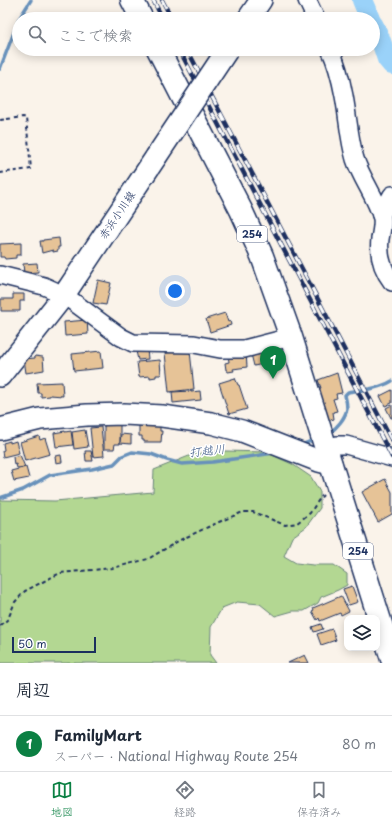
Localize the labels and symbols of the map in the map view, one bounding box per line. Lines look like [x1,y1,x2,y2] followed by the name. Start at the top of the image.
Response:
[94,187,139,242] street label: 赤浜小川線
[237,226,267,242] road number: 254
[165,281,185,301] your location
[260,346,286,379] pin: 1
[188,439,226,461] water label: 打越川
[343,543,373,559] road number: 254
[12,635,96,654] scale bar

